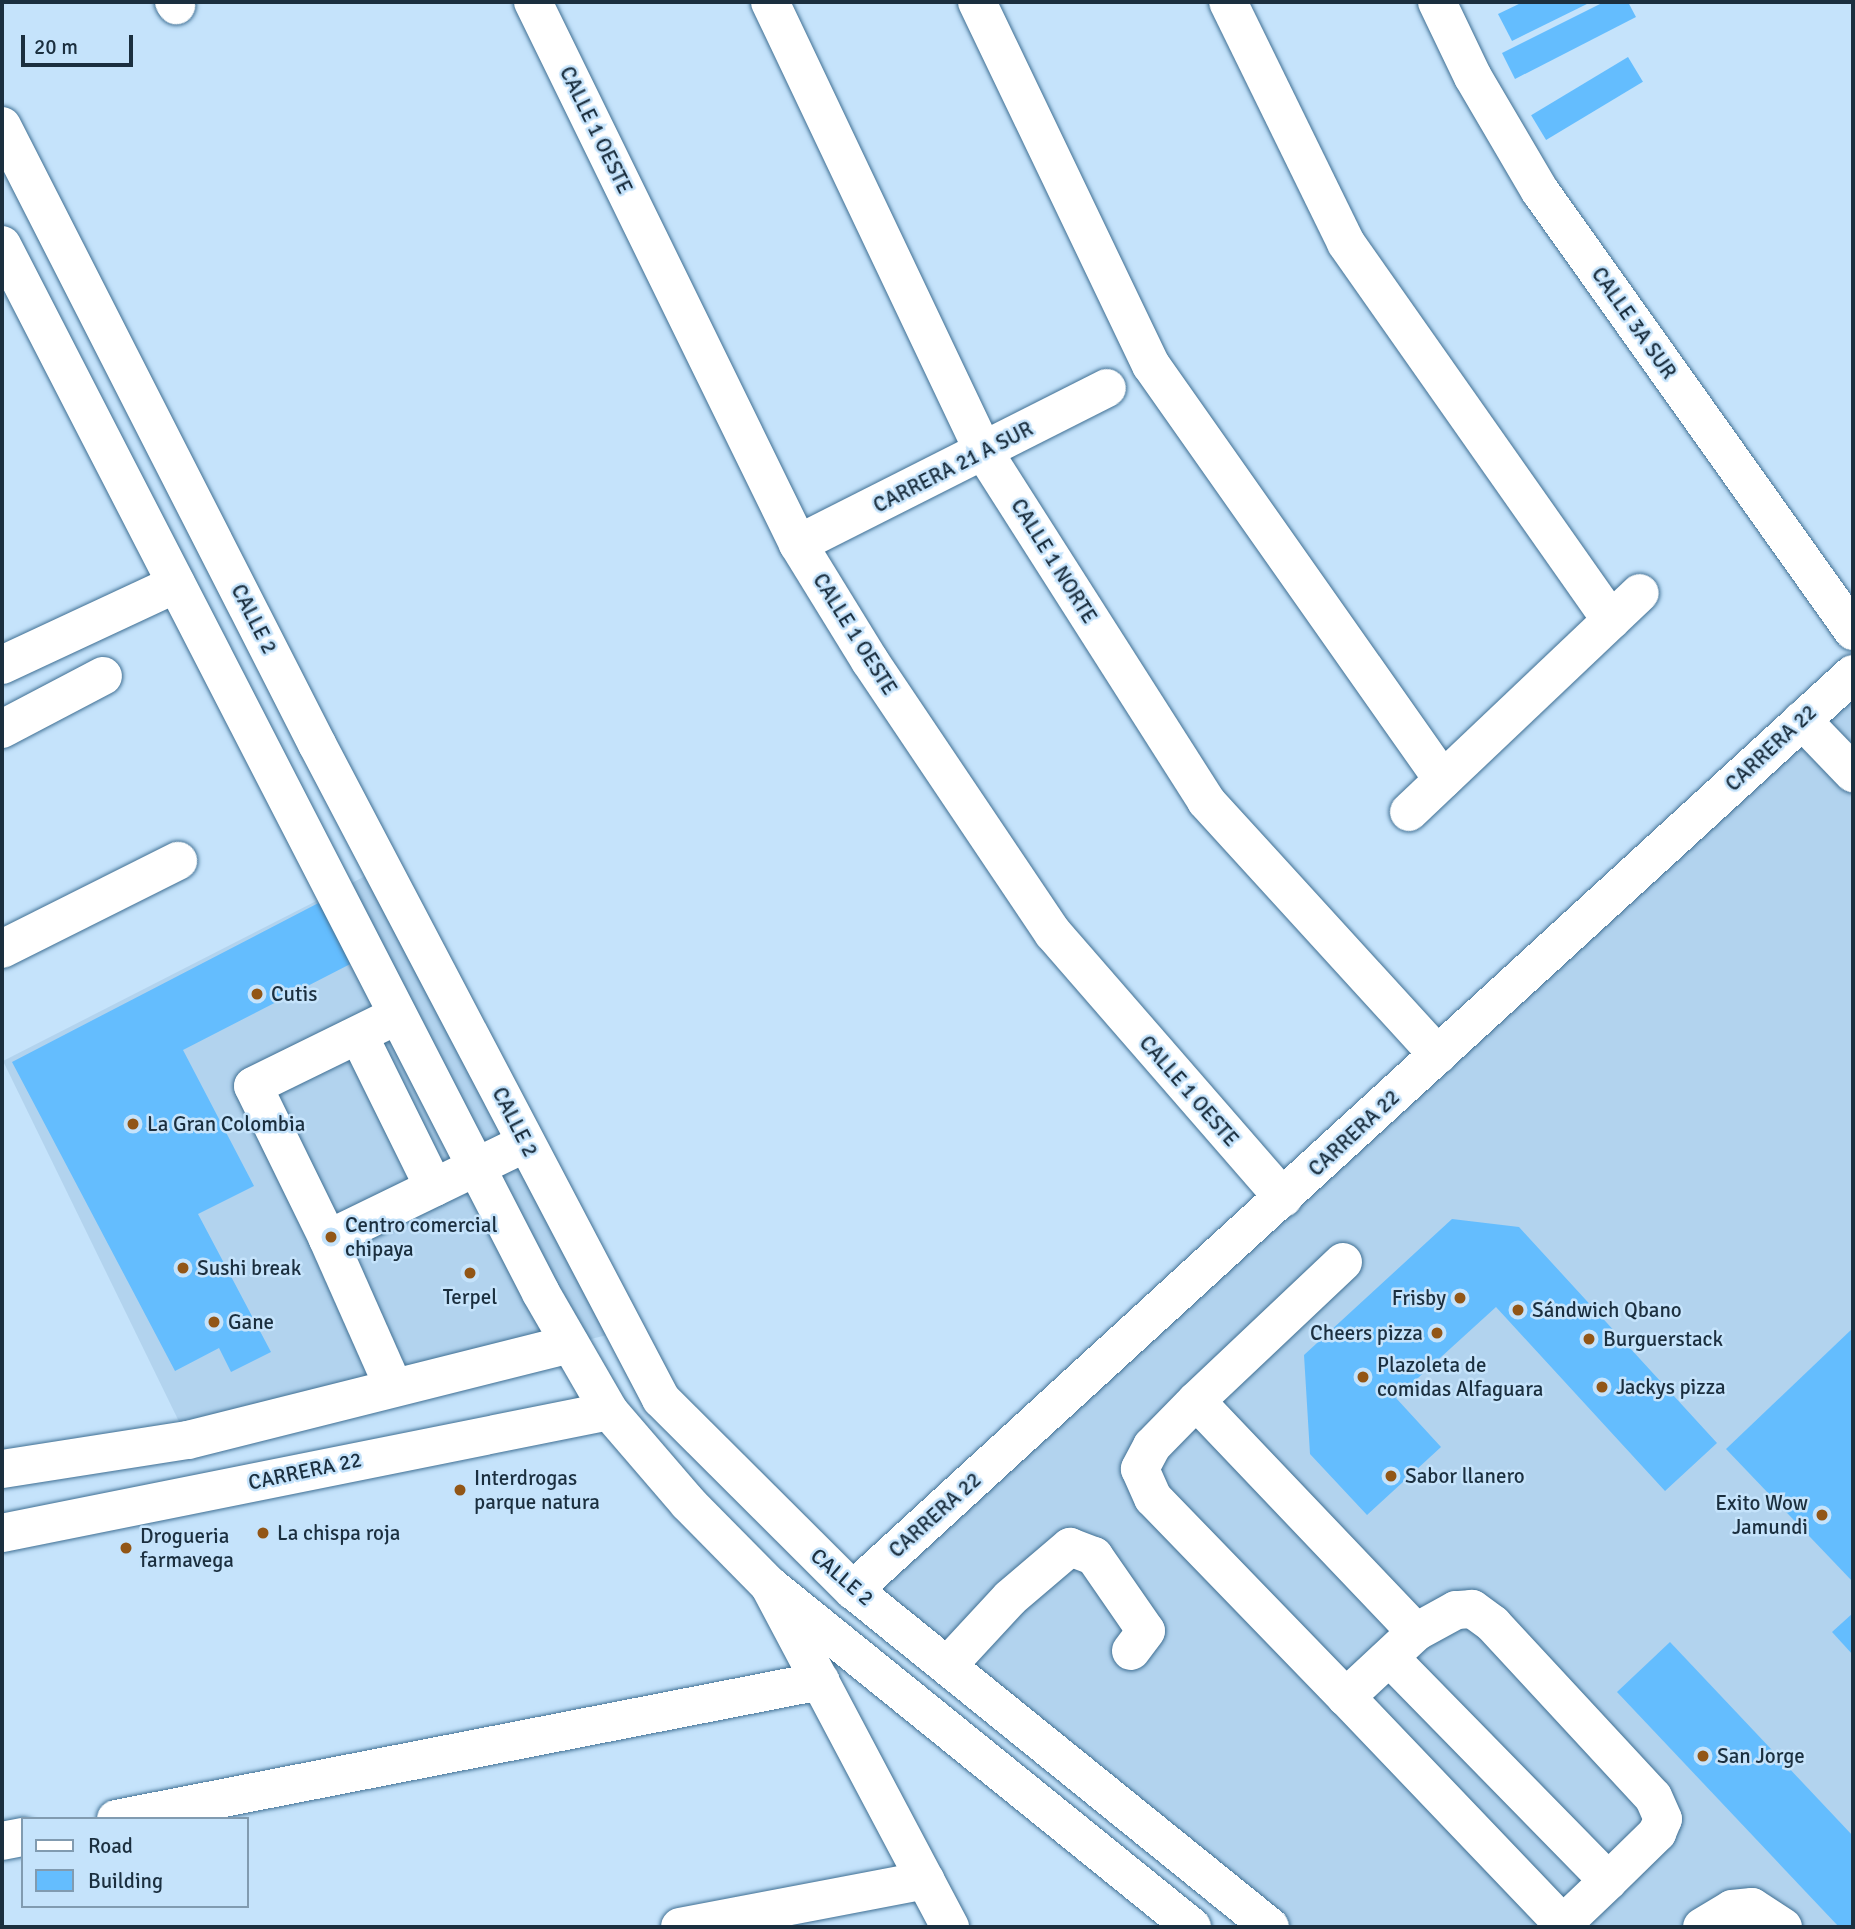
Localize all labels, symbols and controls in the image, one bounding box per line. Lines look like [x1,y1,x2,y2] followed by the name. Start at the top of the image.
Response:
[24,21,136,65] scale bar
[34,34,78,60] text: 20 m
[554,62,638,198] street label: CALLE 1 OESTE
[1586,262,1682,384] street label: CALLE 3A SUR
[869,416,1037,518] street label: CARRERA 21 A SUR
[1006,494,1102,628] street label: CALLE 1 NORTE
[808,569,902,699] street label: CALLE 1 OESTE
[226,580,282,658] street label: CALLE 2
[1720,699,1822,797] street label: CARRERA 22
[271,981,317,1007] place label: Cutis
[249,986,265,1002] marker: Cutis
[1134,1030,1244,1152] street label: CALLE 1 OESTE
[487,1083,543,1161] street label: CALLE 2
[1303,1084,1405,1182] street label: CARRERA 22
[147,1111,305,1137] place label: La Gran Colombia
[125,1116,141,1132] marker: La Gran Colombia
[345,1212,498,1262] place label: Centro comercial chipaya
[323,1229,339,1245] marker: Centro comercial chipaya
[197,1255,301,1281] place label: Sushi break
[175,1260,191,1276] marker: Sushi break
[462,1265,478,1281] marker: Terpel
[443,1284,497,1310] place label: Terpel
[1392,1285,1446,1311] place label: Frisby
[1452,1290,1468,1306] marker: Frisby
[1532,1297,1682,1323] place label: Sándwich Qbano
[1510,1302,1526,1318] marker: Sándwich Qbano
[228,1309,274,1335] place label: Gane
[206,1314,222,1330] marker: Gane
[1310,1320,1423,1346] place label: Cheers pizza
[1429,1325,1445,1341] marker: Cheers pizza
[1603,1326,1723,1352] place label: Burguerstack
[1581,1331,1597,1347] marker: Burguerstack
[1377,1352,1543,1402] place label: Plazoleta de comidas Alfaguara
[1355,1369,1371,1385] marker: Plazoleta de comidas Alfaguara
[1616,1374,1726,1400] place label: Jackys pizza
[1594,1379,1610,1395] marker: Jackys pizza
[246,1447,364,1495] street label: CARRERA 22
[1405,1463,1525,1489] place label: Sabor llanero
[474,1465,600,1515] place label: Interdrogas parque natura
[884,1467,986,1563] street label: CARRERA 22
[1383,1468,1399,1484] marker: Sabor llanero
[452,1482,468,1498] marker: Interdrogas parque natura
[1715,1490,1808,1540] place label: Exito Wow Jamundi
[1814,1507,1830,1523] marker: Exito Wow Jamundi
[277,1520,400,1546] place label: La chispa roja
[140,1523,234,1573] place label: Drogueria farmavega
[255,1525,271,1541] marker: La chispa roja
[118,1540,134,1556] marker: Drogueria farmavega
[805,1543,879,1611] street label: CALLE 2
[1717,1743,1805,1769] place label: San Jorge
[1695,1748,1711,1764] marker: San Jorge
[21,1817,248,1908] legend
[88,1833,133,1859] text: Road
[88,1868,163,1894] text: Building

